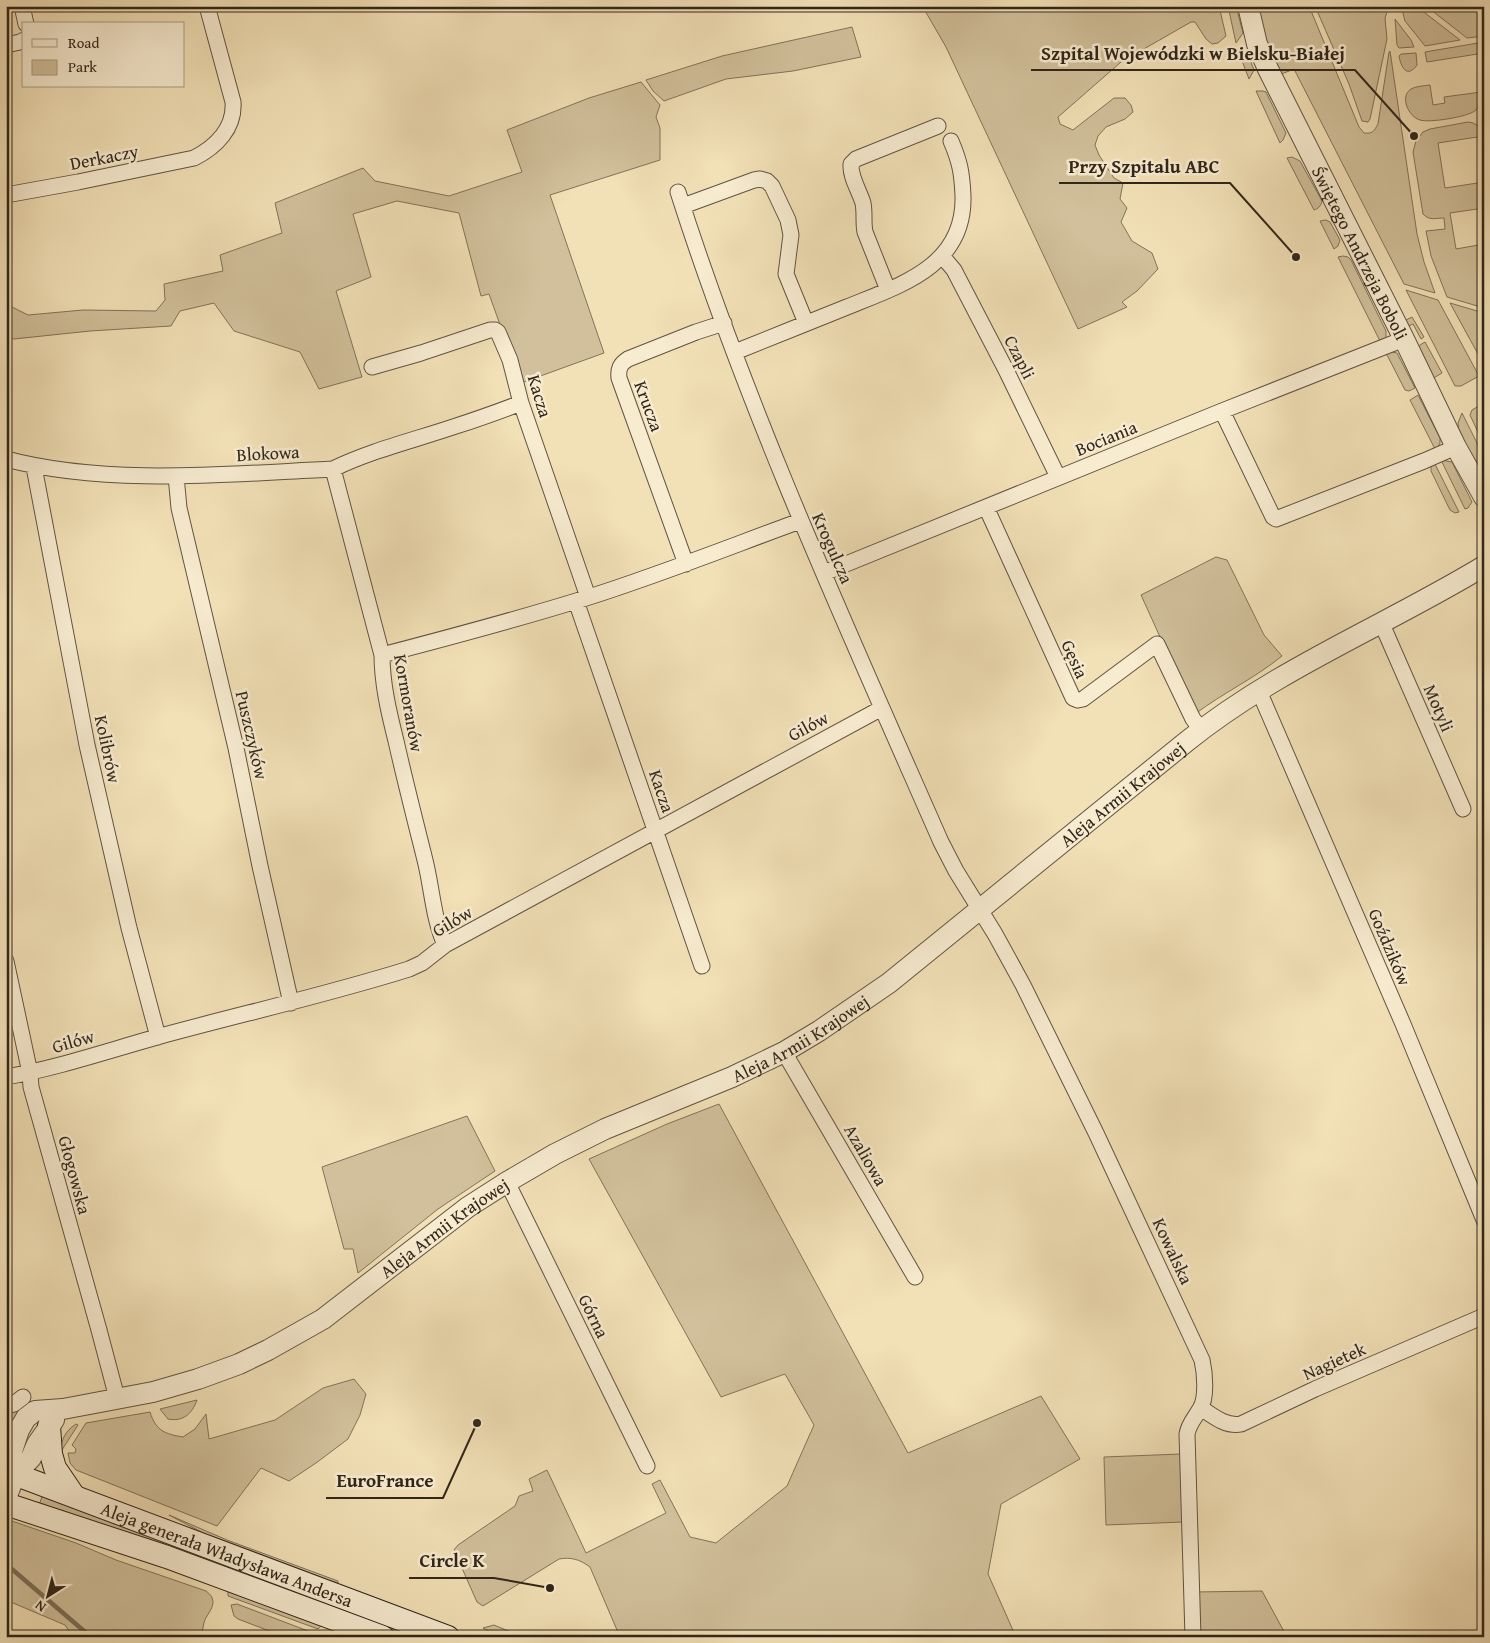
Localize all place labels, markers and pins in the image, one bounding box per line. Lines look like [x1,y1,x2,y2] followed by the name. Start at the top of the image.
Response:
[1031,36,1355,70] callout: Szpital Wojewódzki w Bielsku-Białej
[1059,149,1230,183] callout: Przy Szpitalu ABC
[326,1464,443,1498] callout: EuroFrance
[409,1544,494,1578] callout: Circle K

